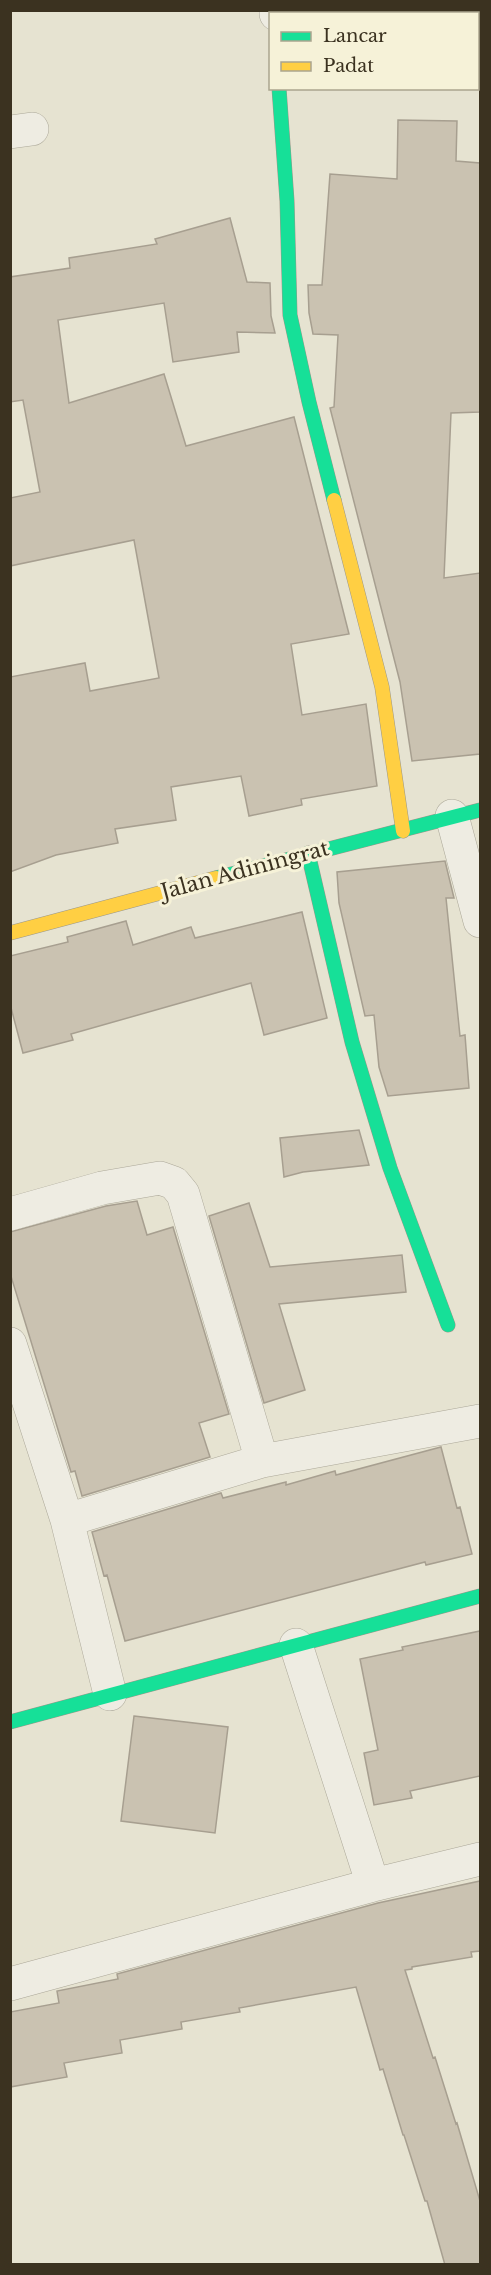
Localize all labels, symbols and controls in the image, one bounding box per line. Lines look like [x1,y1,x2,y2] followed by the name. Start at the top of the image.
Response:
[269,12,479,90] legend
[323,25,387,47] text: Lancar
[323,55,374,77] text: Padat
[155,835,332,906] street label: Jalan Adiningrat

